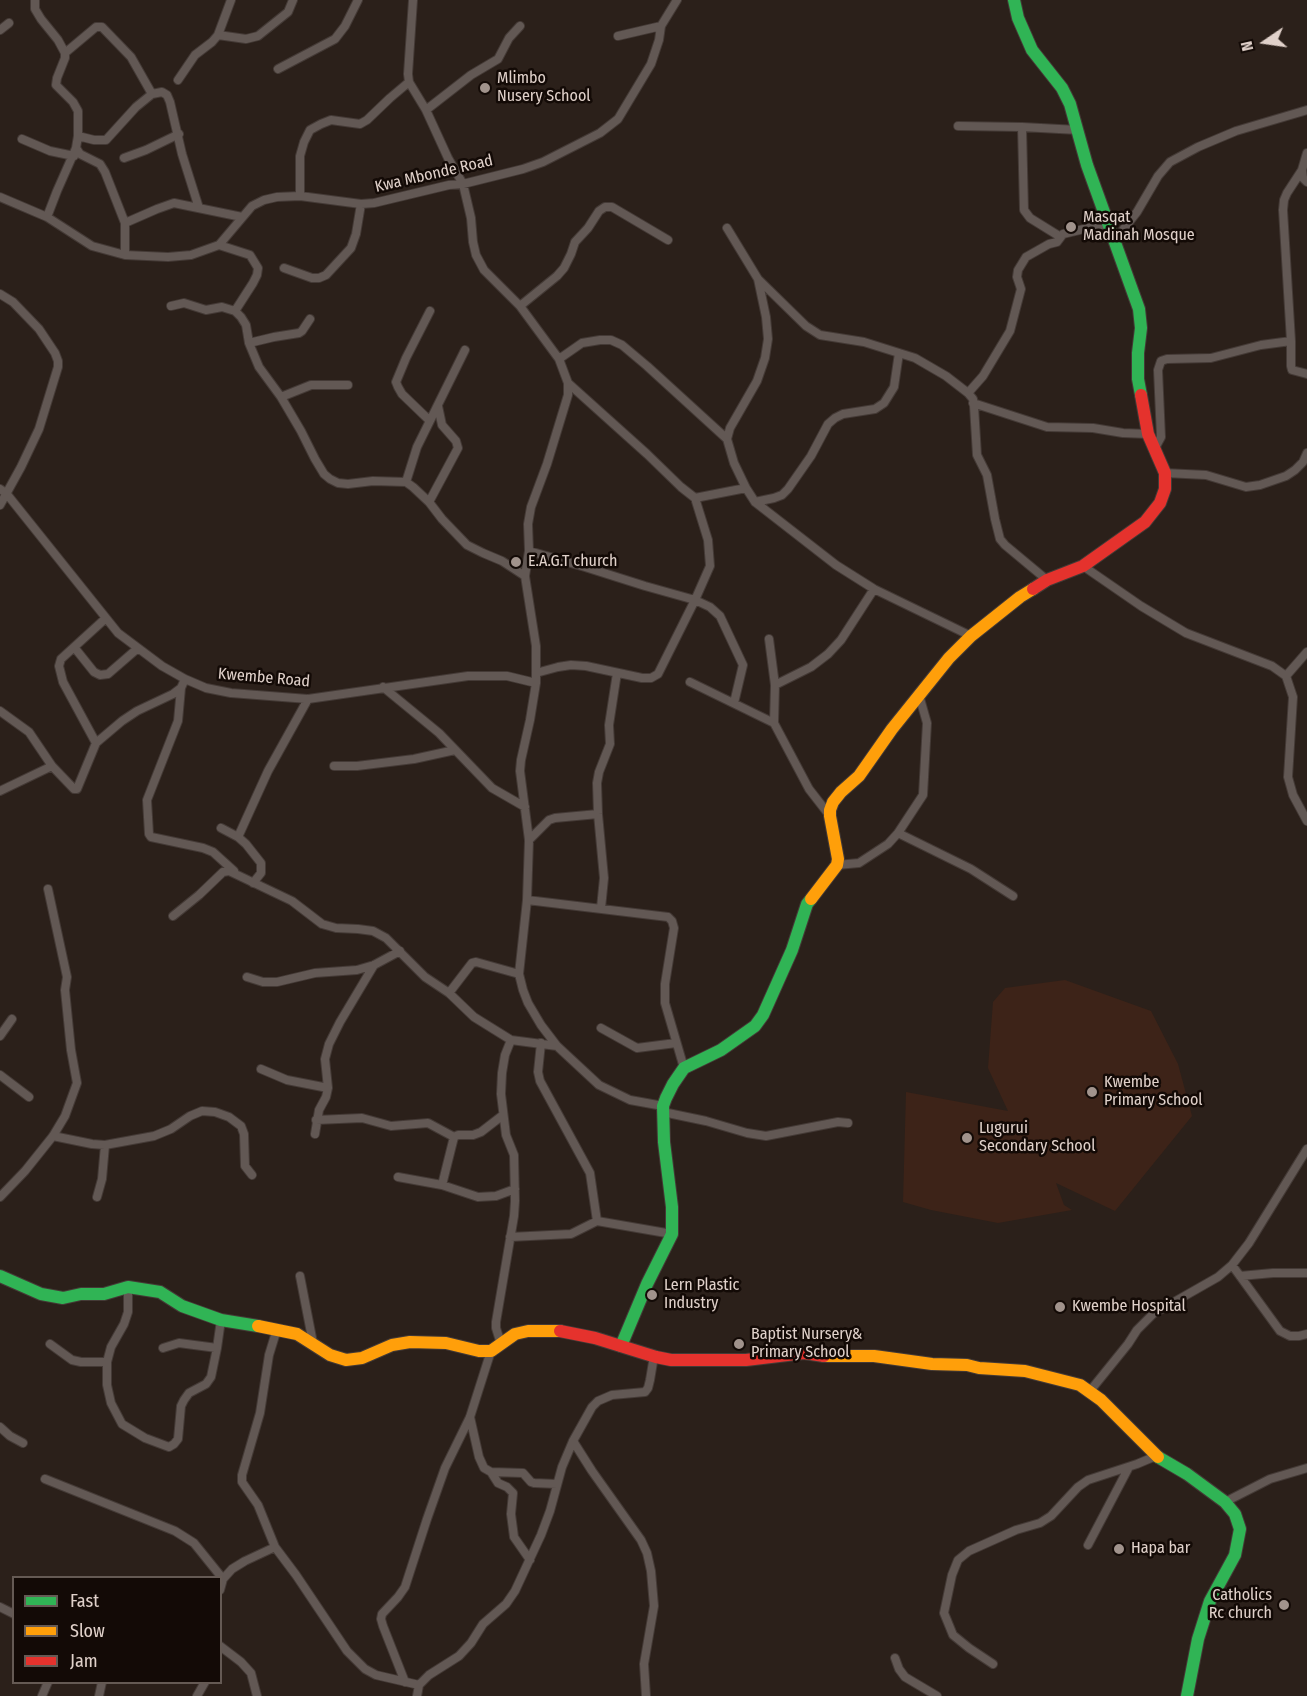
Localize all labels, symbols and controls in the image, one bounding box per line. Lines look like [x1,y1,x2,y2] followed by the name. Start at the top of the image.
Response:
[1235,12,1295,72] north arrow
[1237,39,1257,53] text: N
[497,69,591,107] place label: Mlimbo Nusery School
[478,81,492,95] marker: Mlimbo Nusery School
[373,151,495,197] street label: Kwa Mbonde Road
[1083,208,1195,246] place label: Masqat Madinah Mosque
[1064,220,1078,234] marker: Masqat Madinah Mosque
[528,552,617,572] place label: E.A.G.T church
[509,555,523,569] marker: E.A.G.T church
[217,664,311,692] street label: Kwembe Road
[1104,1073,1203,1111] place label: Kwembe Primary School
[1085,1085,1099,1099] marker: Kwembe Primary School
[979,1119,1095,1157] place label: Lugurui Secondary School
[960,1131,974,1145] marker: Lugurui Secondary School
[664,1276,739,1314] place label: Lern Plastic Industry
[645,1288,659,1302] marker: Lern Plastic Industry
[1072,1297,1186,1317] place label: Kwembe Hospital
[1053,1300,1067,1314] marker: Kwembe Hospital
[751,1325,863,1363] place label: Baptist Nursery& Primary School
[732,1337,746,1351] marker: Baptist Nursery& Primary School
[1131,1539,1190,1559] place label: Hapa bar
[1112,1542,1126,1556] marker: Hapa bar
[12,1576,222,1684] legend
[1209,1586,1272,1624] place label: Catholics Rc church
[70,1590,99,1612] text: Fast
[1277,1598,1291,1612] marker: Catholics Rc church
[70,1620,105,1642] text: Slow
[70,1650,98,1672] text: Jam

